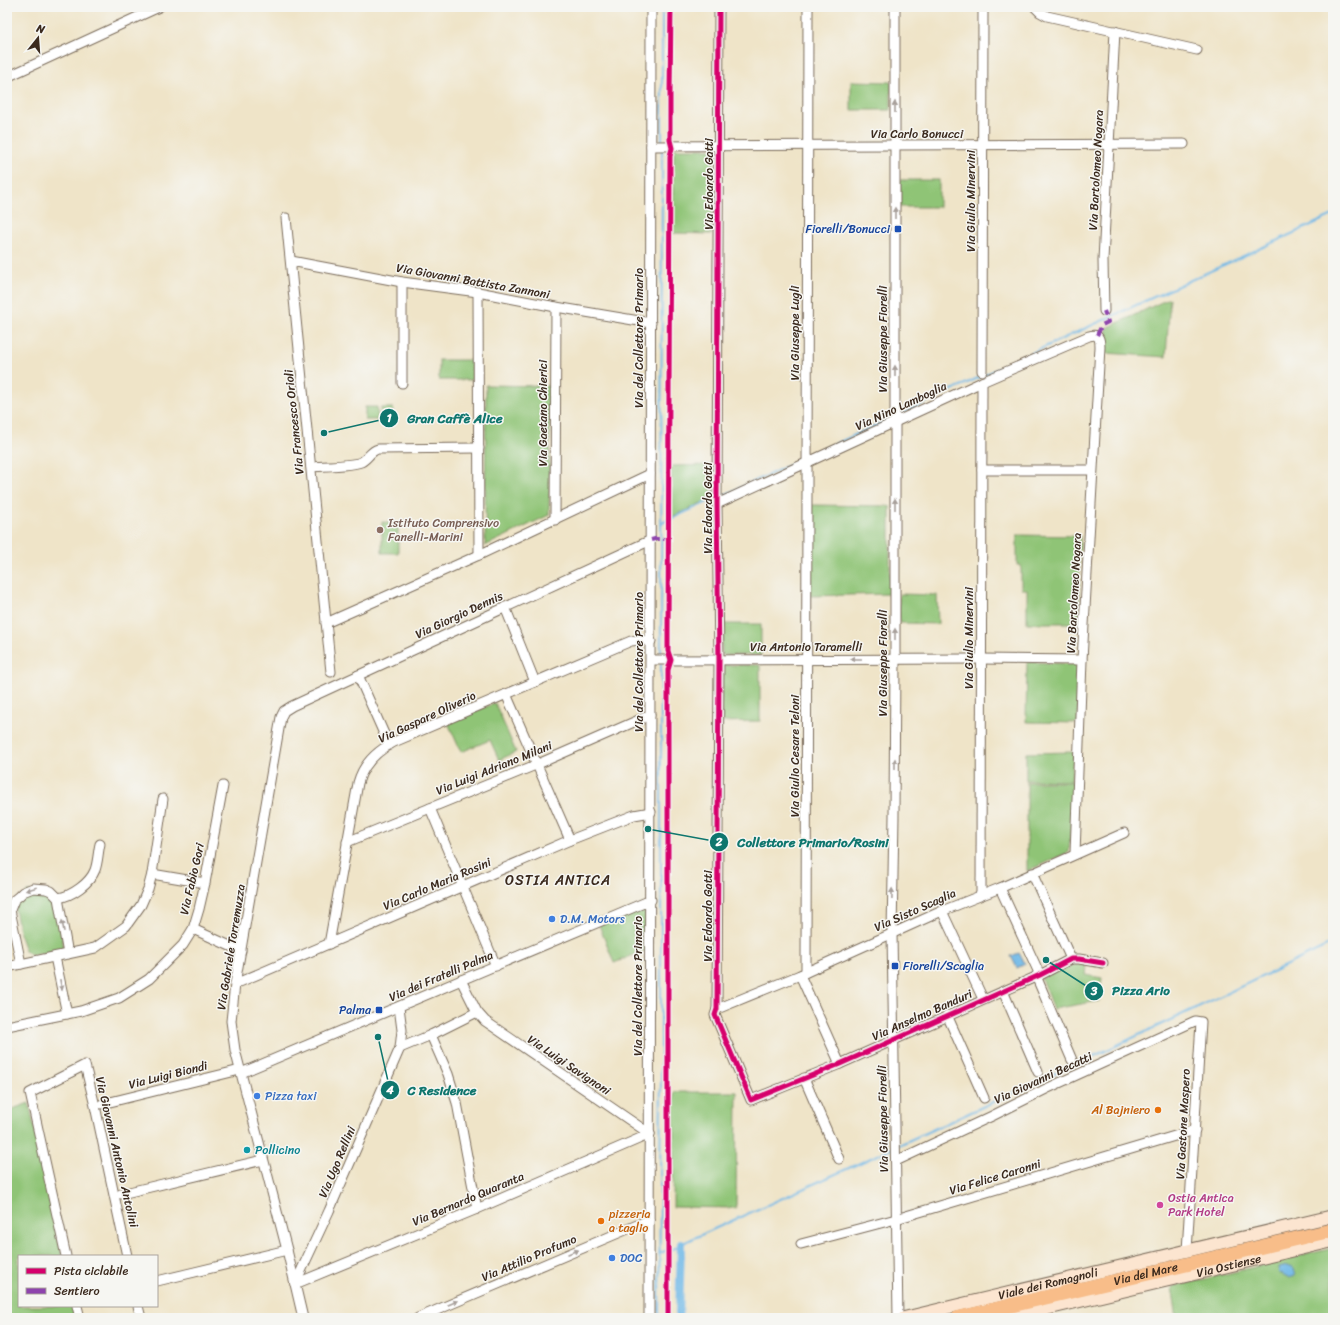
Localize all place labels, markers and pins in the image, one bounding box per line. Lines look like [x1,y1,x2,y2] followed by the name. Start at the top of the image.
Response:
[805,218,891,240] place label: Fiorelli/Bonucci
[893,224,903,234] marker: Fiorelli/Bonucci
[379,406,511,431] callout: Gran Caffè Alice
[387,512,499,548] place label: Istituto Comprensivo Fanelli-Marini
[375,525,385,535] marker: Istituto Comprensivo Fanelli-Marini
[709,830,896,855] callout: Collettore Primario/Rosini
[560,908,625,930] place label: D.M. Motors
[547,914,557,924] marker: D.M. Motors
[903,955,984,977] place label: Fiorelli/Scaglia
[890,961,900,971] marker: Fiorelli/Scaglia
[1084,978,1178,1003] callout: Pizza Ario
[339,999,372,1021] place label: Palma
[374,1005,384,1015] marker: Palma
[380,1077,485,1102] callout: C Residence
[265,1085,317,1107] place label: Pizza taxi
[252,1091,262,1101] marker: Pizza taxi
[1090,1099,1150,1121] place label: Al Bajniero
[1153,1105,1163,1115] marker: Al Bajniero
[255,1139,300,1161] place label: Pollicino
[242,1145,252,1155] marker: Pollicino
[1168,1187,1234,1223] place label: Ostia Antica Park Hotel
[1155,1200,1165,1210] marker: Ostia Antica Park Hotel
[608,1203,650,1239] place label: pizzeria a taglio
[596,1216,606,1226] marker: pizzeria a taglio
[620,1247,643,1269] place label: DOC
[607,1253,617,1263] marker: DOC

